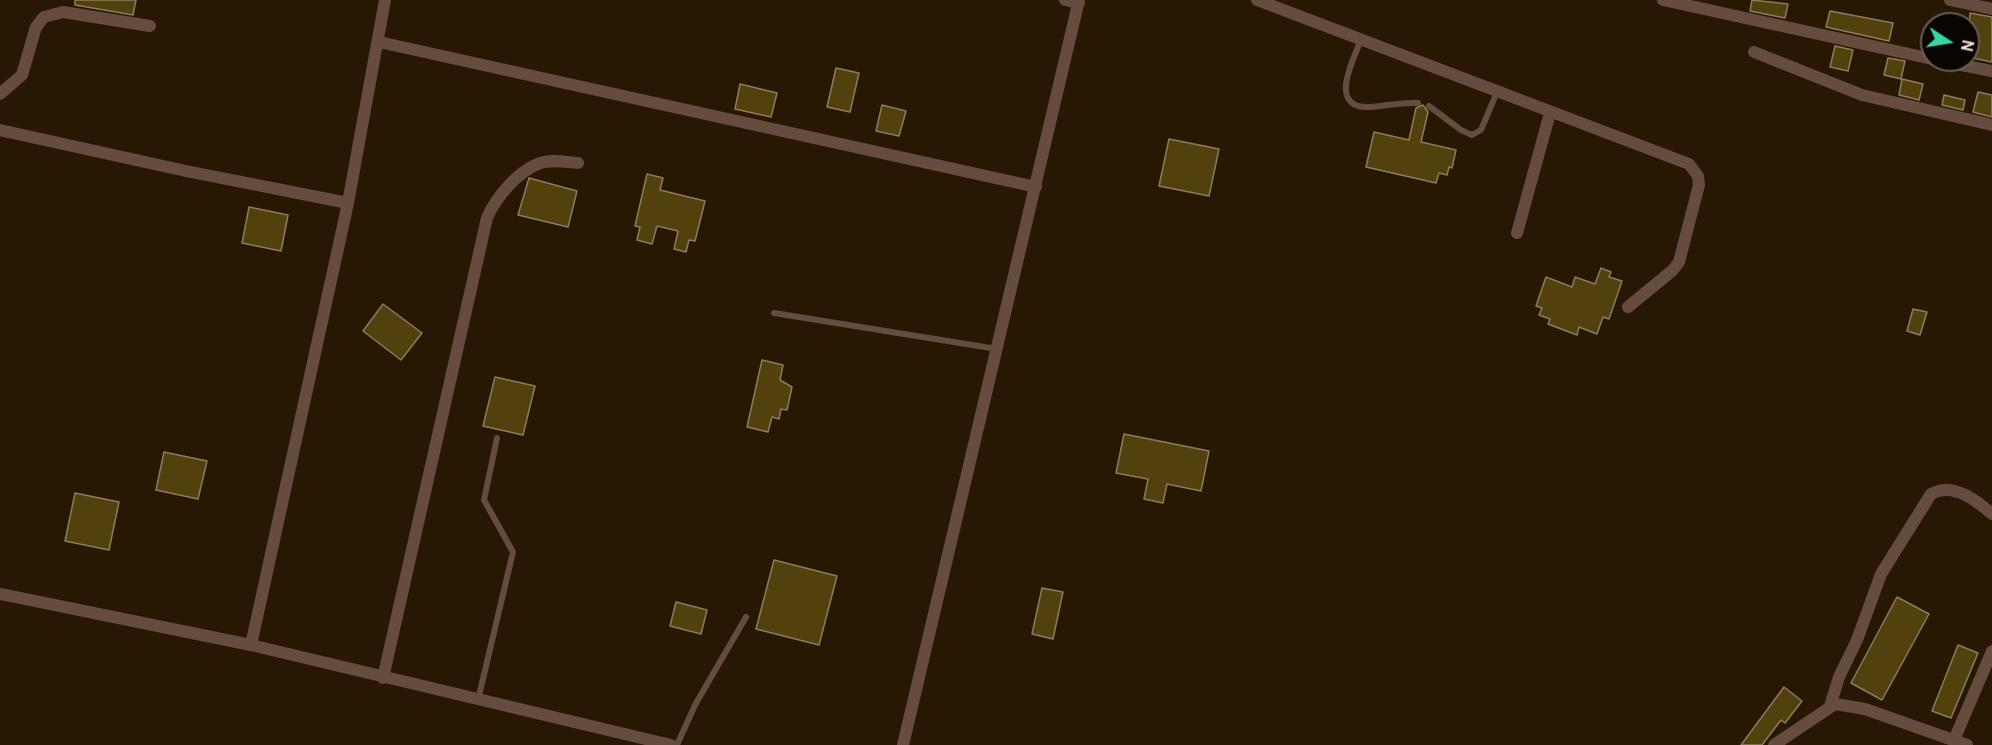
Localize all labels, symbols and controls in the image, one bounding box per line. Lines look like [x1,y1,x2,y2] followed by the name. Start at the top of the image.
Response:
[1920,12,1980,72] north arrow
[1955,38,1977,53] text: N

